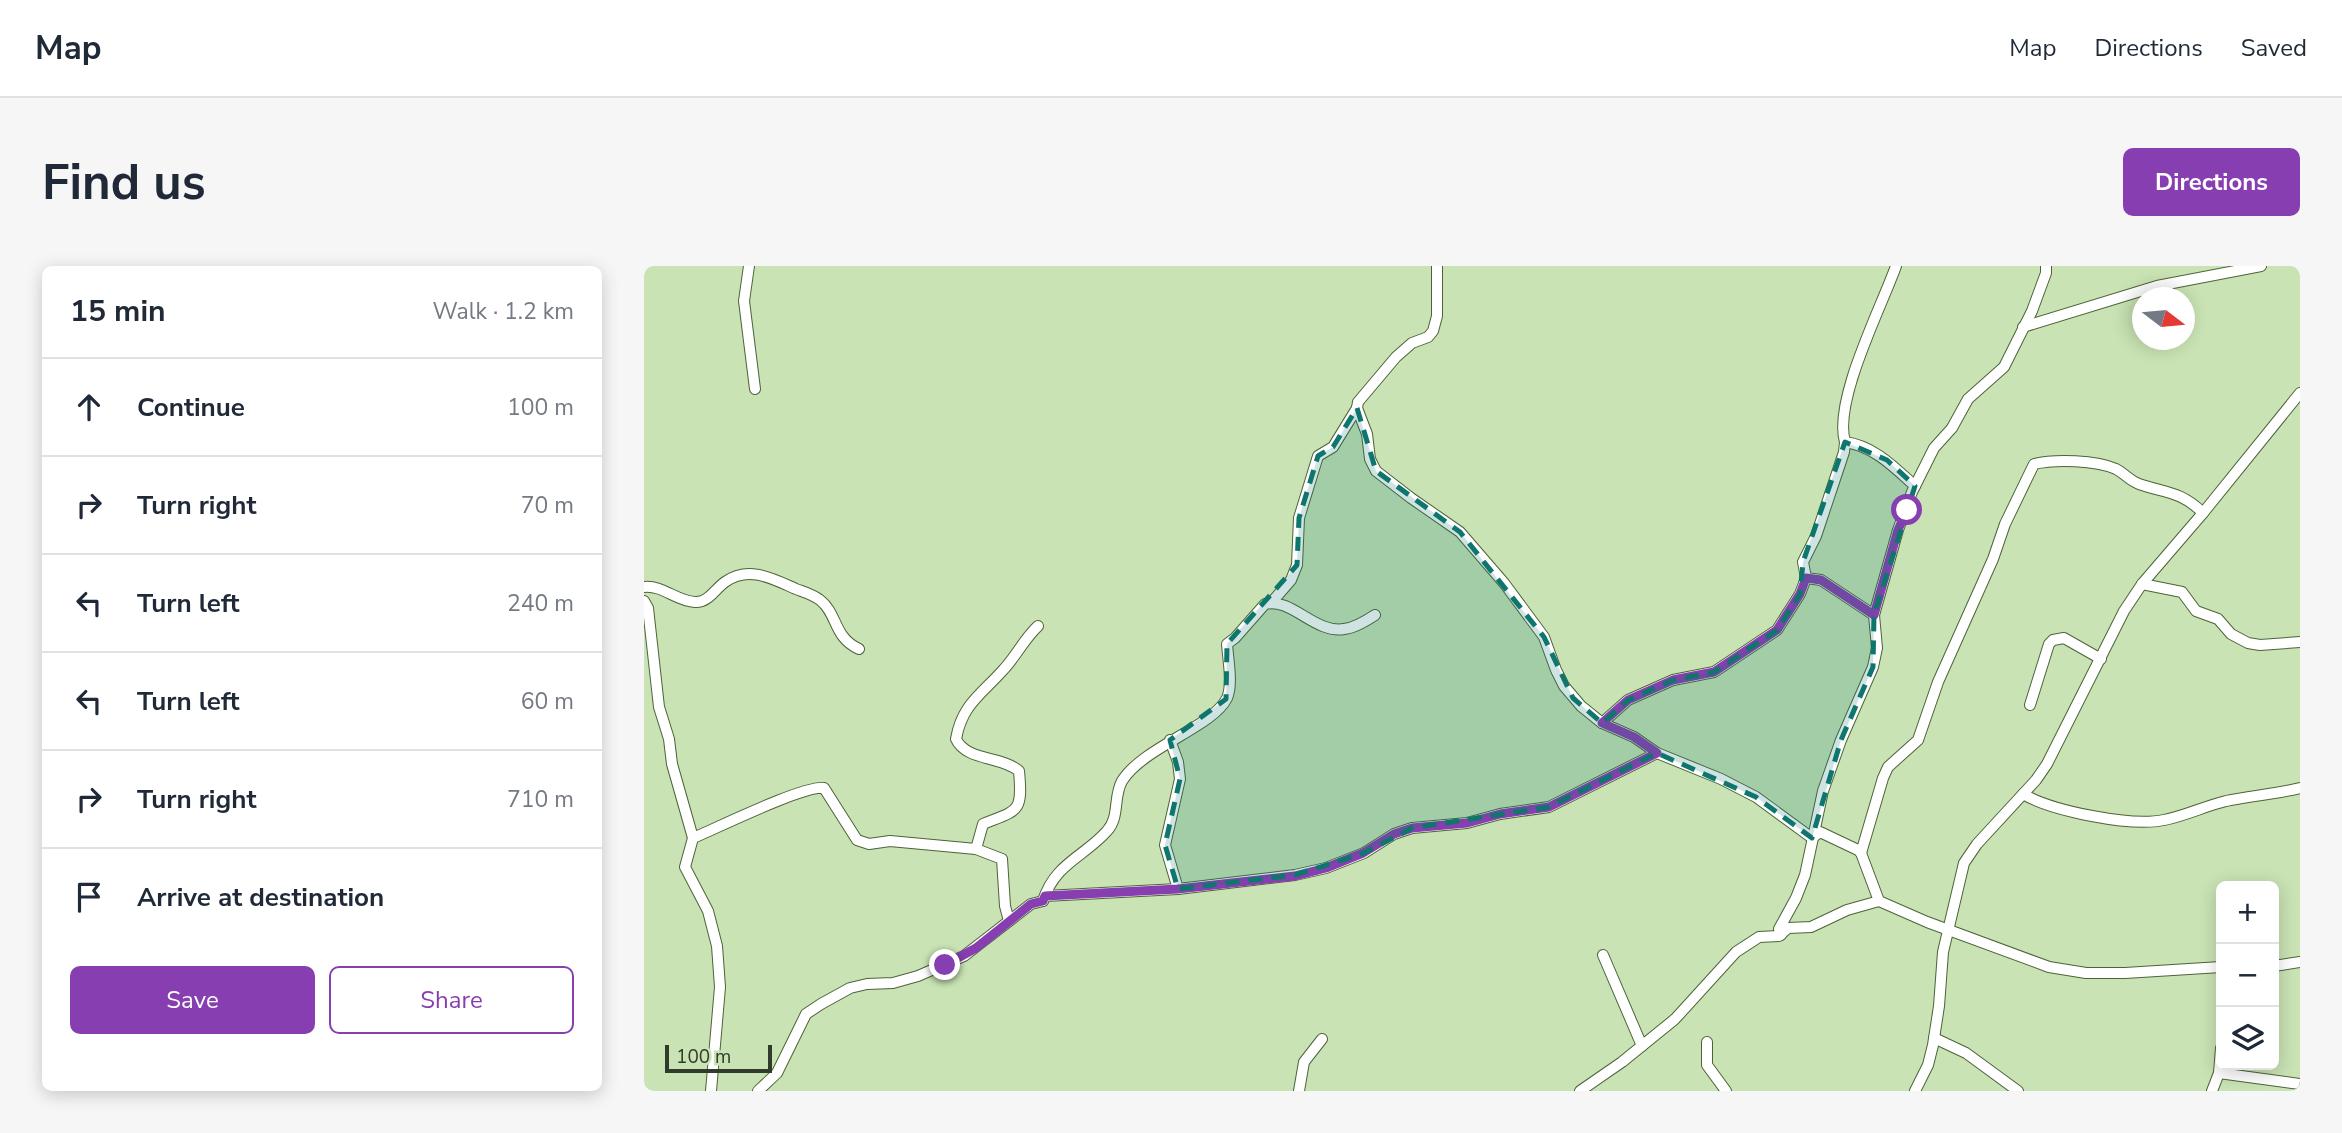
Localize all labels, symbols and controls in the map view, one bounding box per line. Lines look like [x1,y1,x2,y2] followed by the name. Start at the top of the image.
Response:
[35,26,102,71] text: Map
[2009,32,2056,64] text: Map
[2094,32,2203,64] text: Directions
[2241,32,2307,64] text: Saved
[2123,148,2300,216] button: Directions
[42,149,206,216] text: Find us
[2132,287,2195,350] north arrow
[70,291,166,332] text: 15 min
[432,296,574,327] text: Walk · 1.2 km
[70,388,108,426] icon: ahead
[137,390,245,425] text: Continue
[507,392,574,423] text: 100 m
[70,486,108,524] icon: right
[137,488,256,523] text: Turn right
[521,490,574,521] text: 70 m
[1891,494,1922,525] route start
[70,584,108,622] icon: left
[137,586,240,621] text: Turn left
[507,588,574,619] text: 240 m
[70,682,108,720] icon: left
[137,684,240,719] text: Turn left
[521,686,574,717] text: 60 m
[70,780,108,818] icon: right
[137,782,256,817] text: Turn right
[507,784,574,815] text: 710 m
[70,878,108,916] icon: arrive
[137,880,384,915] text: Arrive at destination
[2216,881,2279,1070] map controls
[2216,881,2279,944] button: +
[2216,944,2279,1007] button: −
[929,949,960,980] route end
[70,966,315,1034] button: Save
[329,966,574,1034] button: Share
[2216,1007,2279,1070] button: layers
[665,1042,772,1074] scale bar
[676,1044,731,1070] text: 100 m

